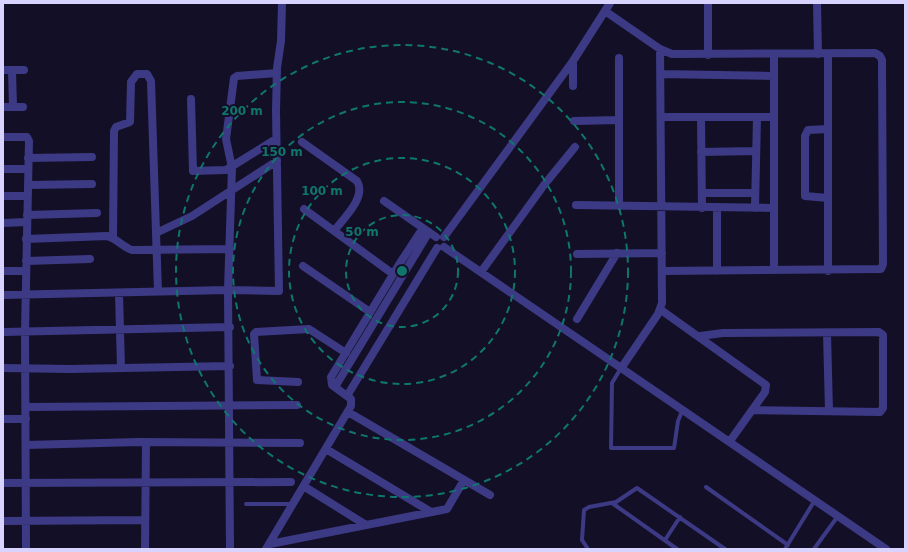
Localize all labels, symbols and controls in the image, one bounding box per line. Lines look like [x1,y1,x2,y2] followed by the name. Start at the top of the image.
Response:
[221,104,263,118] text: 200 m
[261,145,303,159] text: 150 m
[301,184,343,198] text: 100 m
[345,225,379,239] text: 50 m
[395,264,409,278] centre of rings

